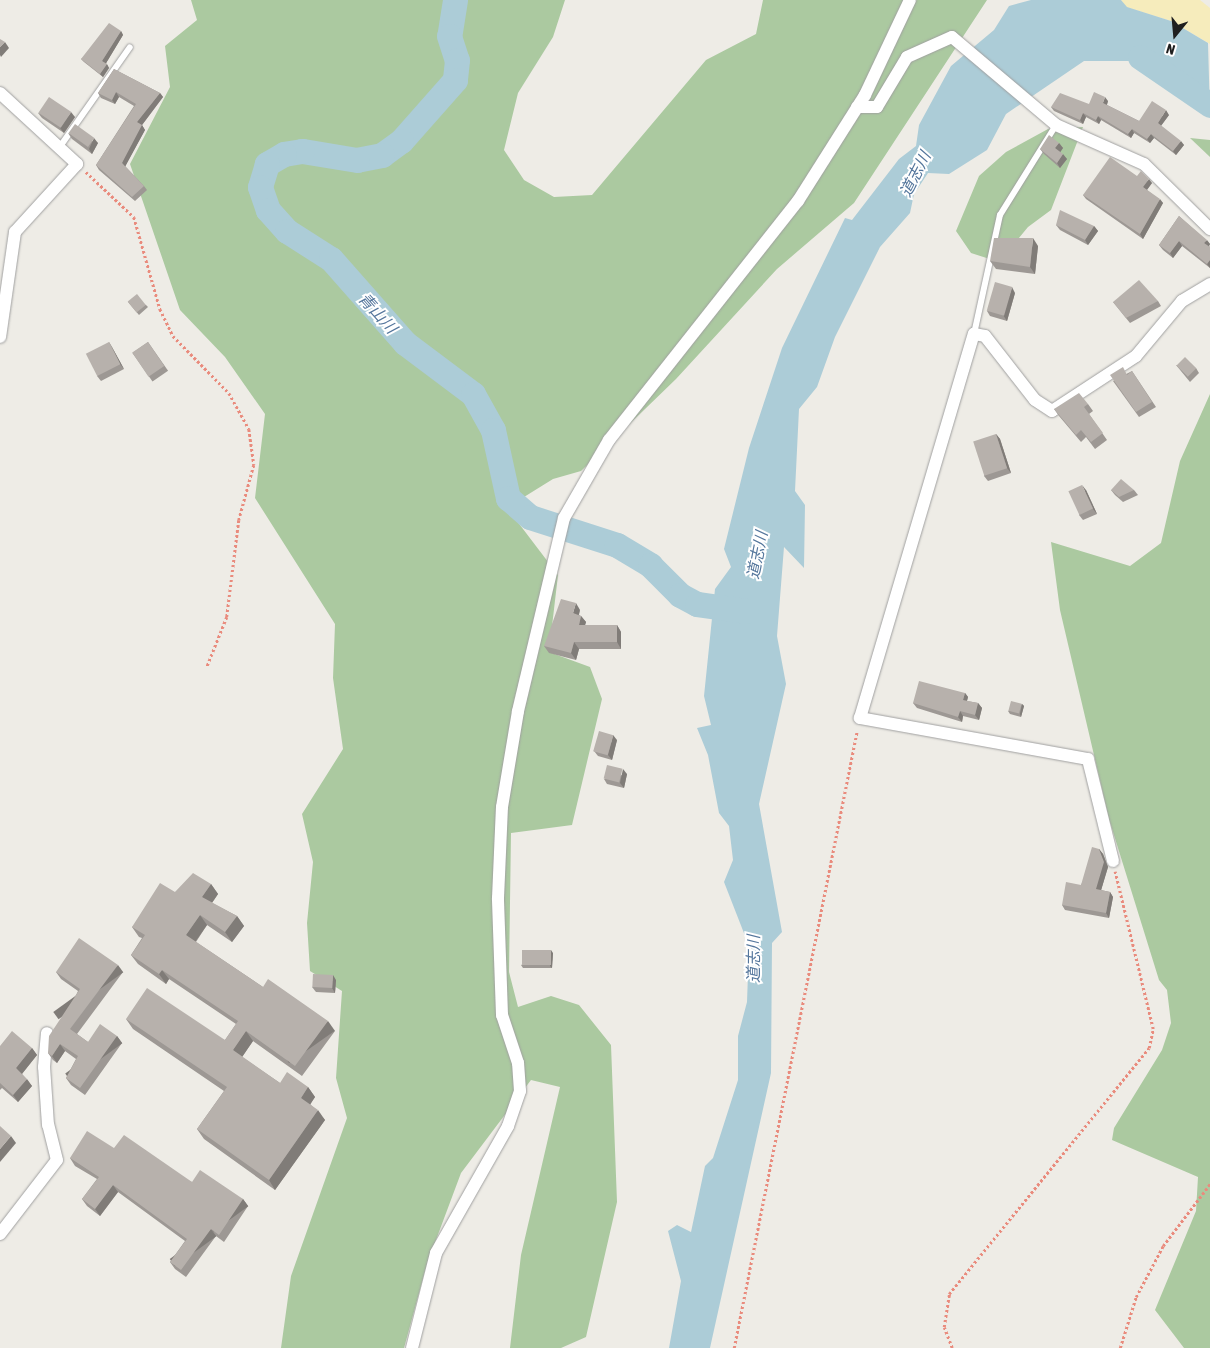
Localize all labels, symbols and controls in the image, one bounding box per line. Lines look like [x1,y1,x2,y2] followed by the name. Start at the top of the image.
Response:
[1150,10,1200,60] north arrow
[1164,40,1177,58] text: N
[896,148,934,200] water label: 道志川
[355,289,401,337] water label: 青山川
[743,530,771,580] water label: 道志川
[743,935,763,983] water label: 道志川

